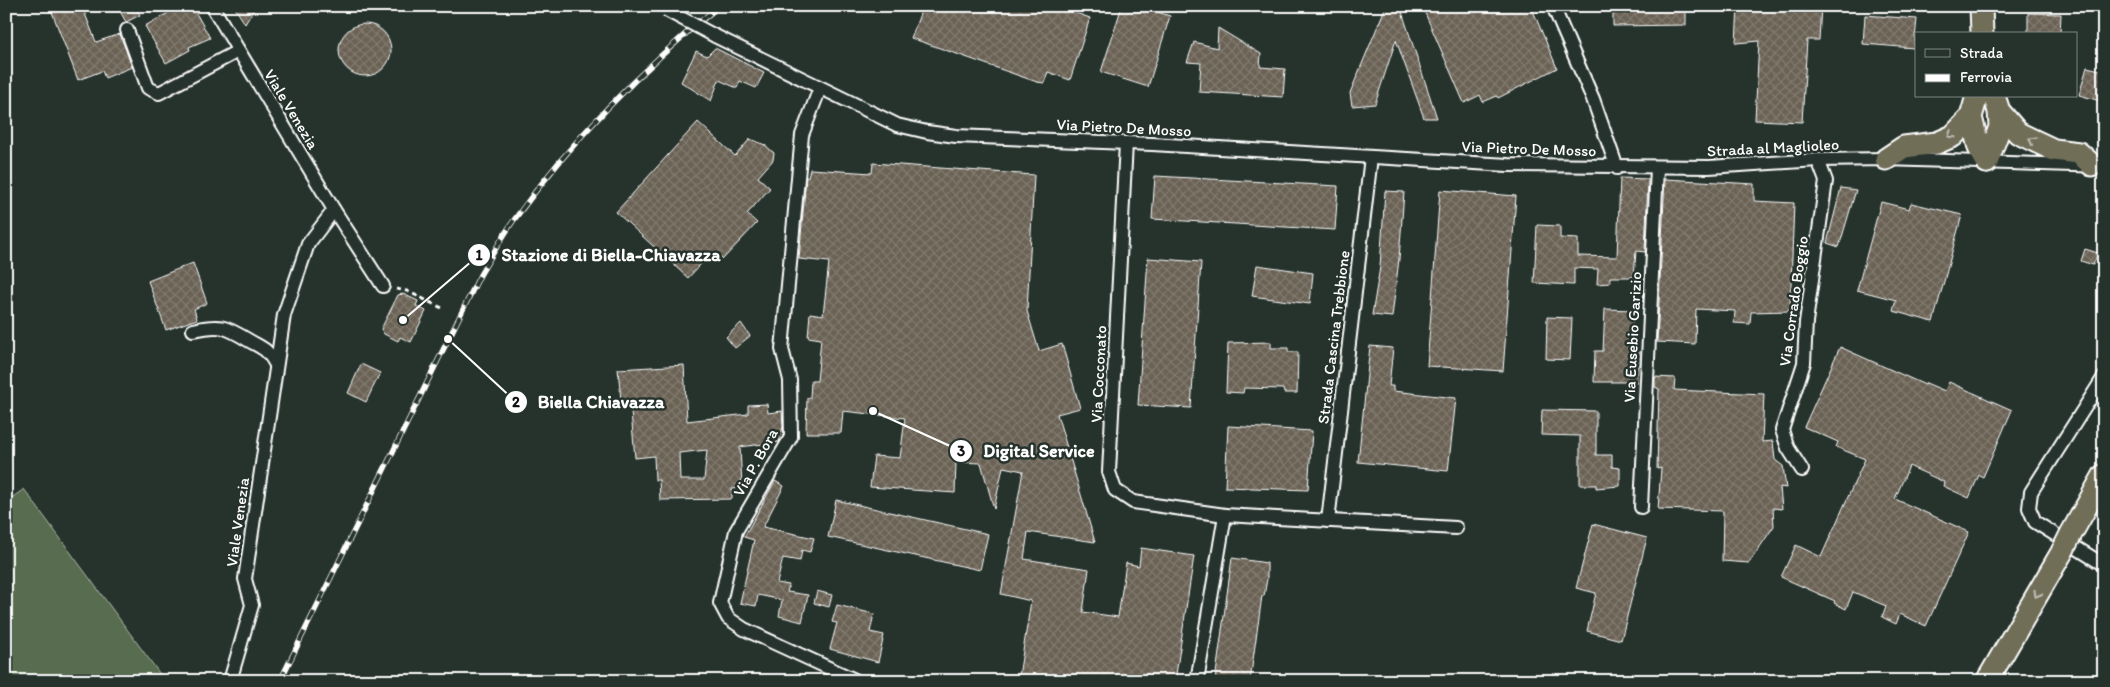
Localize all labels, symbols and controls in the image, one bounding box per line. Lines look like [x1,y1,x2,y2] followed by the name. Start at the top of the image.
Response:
[1915,32,2078,98] legend
[1960,44,2004,62] text: Strada
[260,66,323,153] street label: Viale Venezia
[1960,68,2012,86] text: Ferrovia
[1056,114,1192,141] street label: Via Pietro De Mosso
[1947,128,1956,138] one-way arrow
[1707,135,1839,160] street label: Strada al Maglioleo
[1461,137,1597,160] street label: Via Pietro De Mosso
[2028,137,2037,147] one-way arrow
[1775,235,1812,368] street label: Via Corrado Boggio
[466,238,731,271] callout: Stazione di Biella-Chiavazza
[501,244,721,266] text: Stazione di Biella-Chiavazza
[476,246,483,264] text: 1
[1313,249,1354,425] street label: Strada Cascina Trebbione
[1620,271,1645,403] street label: Via Eusebio Garizio
[1086,325,1111,423] street label: Via Cocconato
[503,385,675,418] callout: Biella Chiavazza
[538,391,665,413] text: Biella Chiavazza
[512,393,520,411] text: 2
[729,424,782,500] street label: Via P. Bora
[948,434,1105,467] callout: Digital Service
[983,440,1095,462] text: Digital Service
[957,442,965,460] text: 3
[222,475,253,568] street label: Viale Venezia
[2034,588,2044,597] one-way arrow

